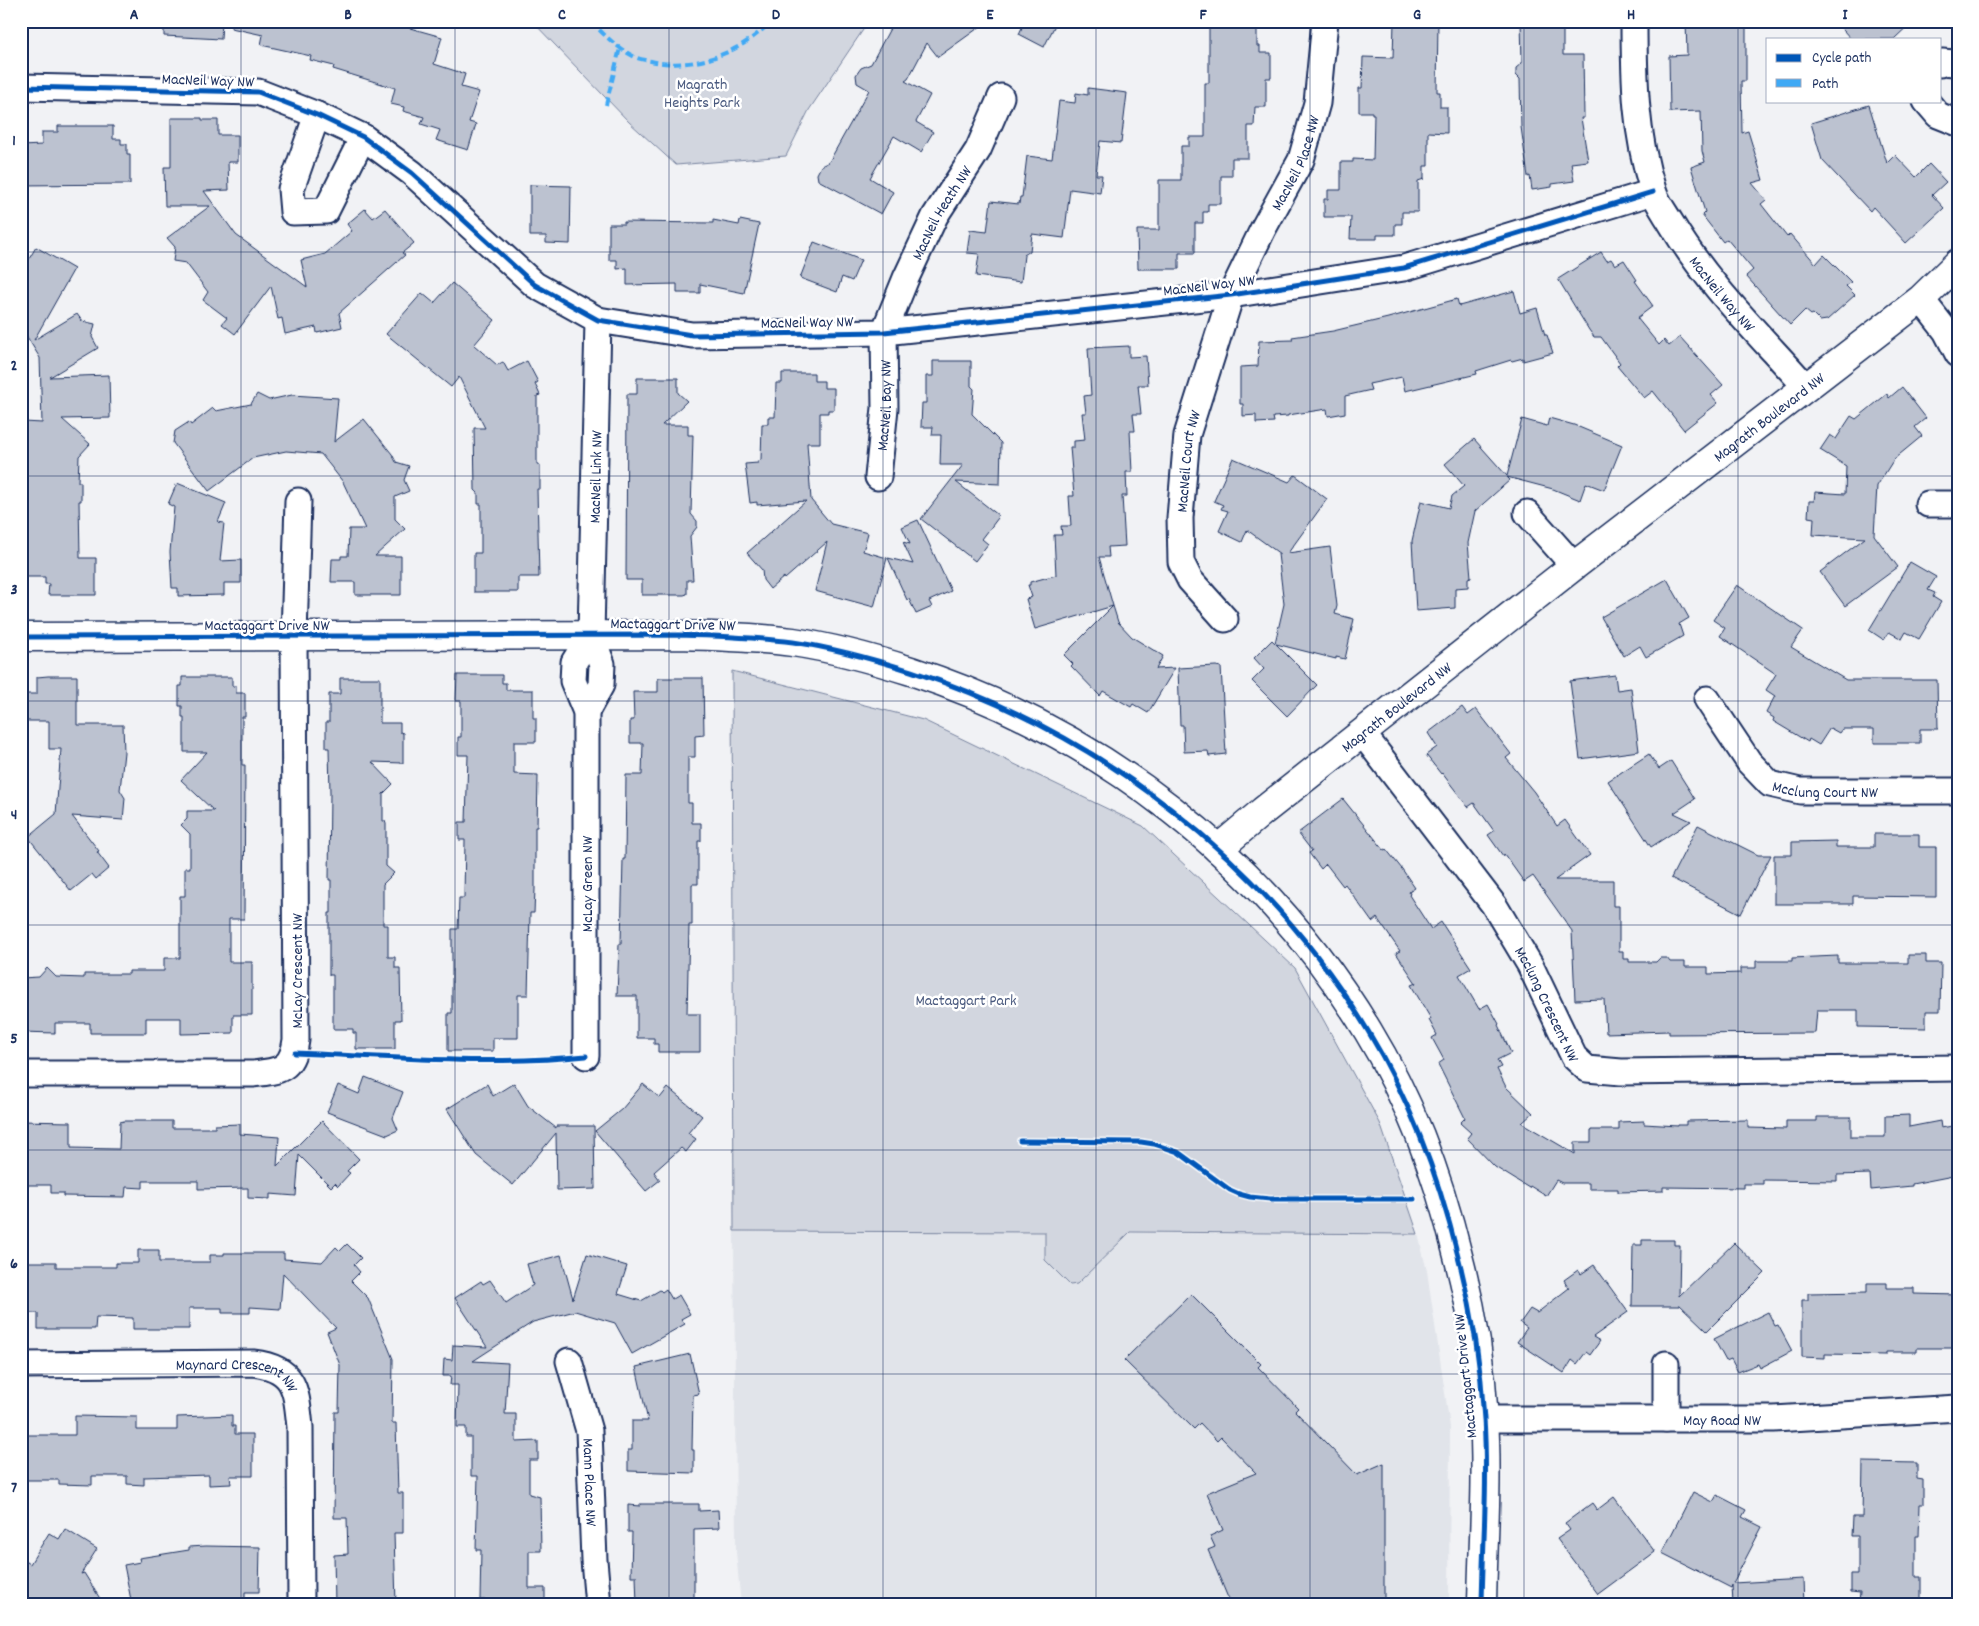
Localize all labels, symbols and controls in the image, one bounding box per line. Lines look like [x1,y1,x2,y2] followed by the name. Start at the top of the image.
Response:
[130,4,139,27] text: A
[344,4,352,27] text: B
[558,4,566,27] text: C
[772,4,781,27] text: D
[986,4,994,27] text: E
[1199,4,1207,27] text: F
[1413,4,1421,27] text: G
[1627,4,1635,27] text: H
[1843,4,1849,27] text: I
[1766,38,1942,102] legend
[1812,48,1872,70] text: Cycle path
[161,68,255,95] street label: MacNeil Way NW
[664,74,740,115] park label: Magrath Heights Park
[1812,74,1838,96] text: Path
[1266,112,1327,215] street label: MacNeil Place NW
[12,130,16,153] text: 1
[907,161,979,264] street label: MacNeil Heath NW
[1682,252,1760,339] street label: MacNeil Way NW
[1162,269,1257,304] street label: MacNeil Way NW
[761,311,854,336] street label: MacNeil Way NW
[11,355,18,378] text: 2
[872,359,899,452] street label: MacNeil Bay NW
[1709,368,1831,469] street label: Magrath Boulevard NW
[1172,407,1208,513] street label: MacNeil Court NW
[584,429,610,524] street label: MacNeil Link NW
[10,579,18,602] text: 3
[610,613,737,638] street label: Mactaggart Drive NW
[204,615,330,638] street label: Mactaggart Drive NW
[1337,657,1458,759] street label: Magrath Boulevard NW
[1770,776,1879,805] street label: Mcclung Court NW
[11,804,17,827] text: 4
[577,835,600,932] street label: McLay Green NW
[287,913,310,1029] street label: McLay Crescent NW
[1507,943,1584,1067] street label: Mcclung Crescent NW
[915,990,1017,1013] park label: Mactaggart Park
[10,1028,18,1051] text: 5
[10,1253,18,1276] text: 6
[1448,1311,1484,1439] street label: Mactaggart Drive NW
[176,1354,303,1397] street label: Maynard Crescent NW
[1683,1410,1762,1433] street label: May Road NW
[575,1438,602,1528] street label: Mann Place NW
[11,1477,17,1500] text: 7

